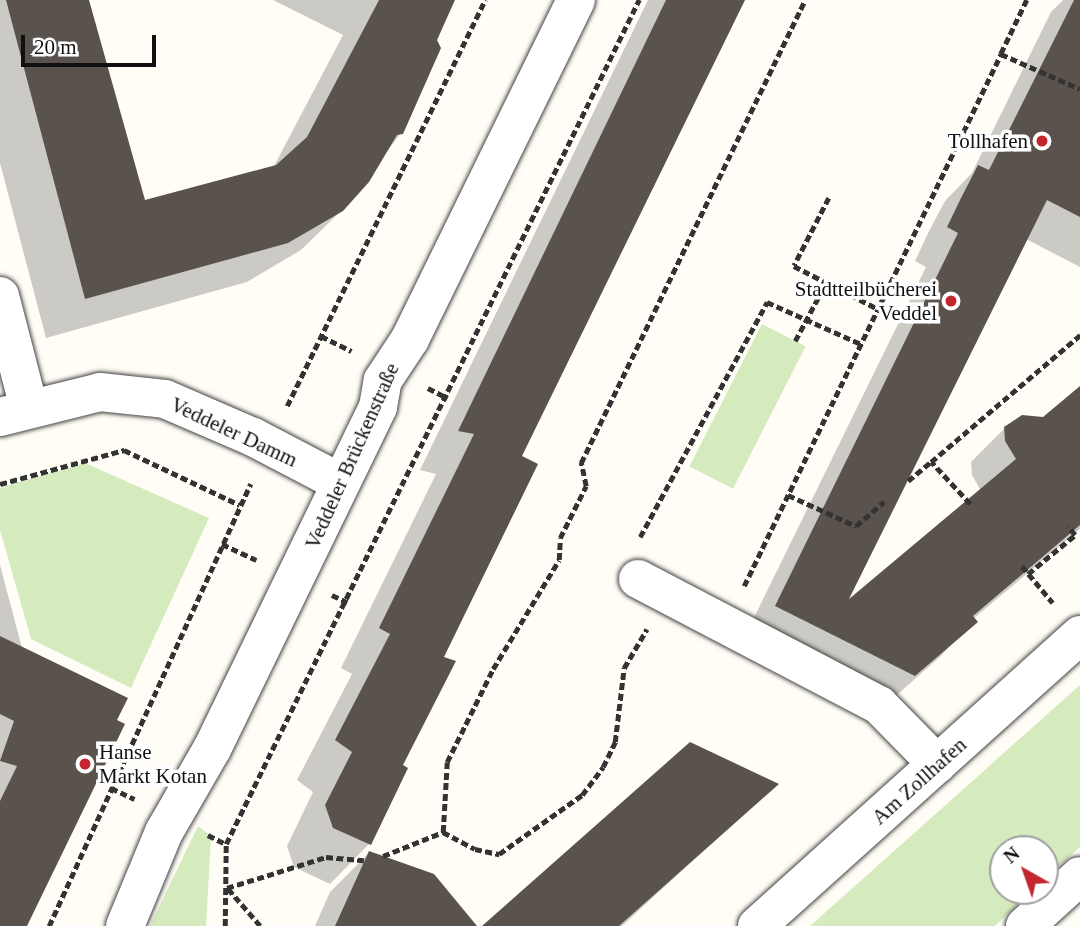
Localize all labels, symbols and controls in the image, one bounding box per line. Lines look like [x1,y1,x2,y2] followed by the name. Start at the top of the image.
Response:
[24,21,159,65] scale bar
[34,35,77,59] text: 20 m
[948,128,1028,154] place label: Tollhafen
[1034,133,1050,149] marker: Tollhafen
[795,276,937,326] place label: Stadtteilbücherei Veddel
[943,293,959,309] marker: Stadtteilbücherei Veddel
[300,359,404,553] street label: Veddeler Brückenstraße
[167,392,301,472] street label: Veddeler Damm
[867,732,971,830] street label: Am Zollhafen
[99,739,207,789] place label: Hanse Markt Kotan
[77,756,93,772] marker: Hanse Markt Kotan
[989,835,1059,905] north arrow
[999,843,1023,868] text: N

